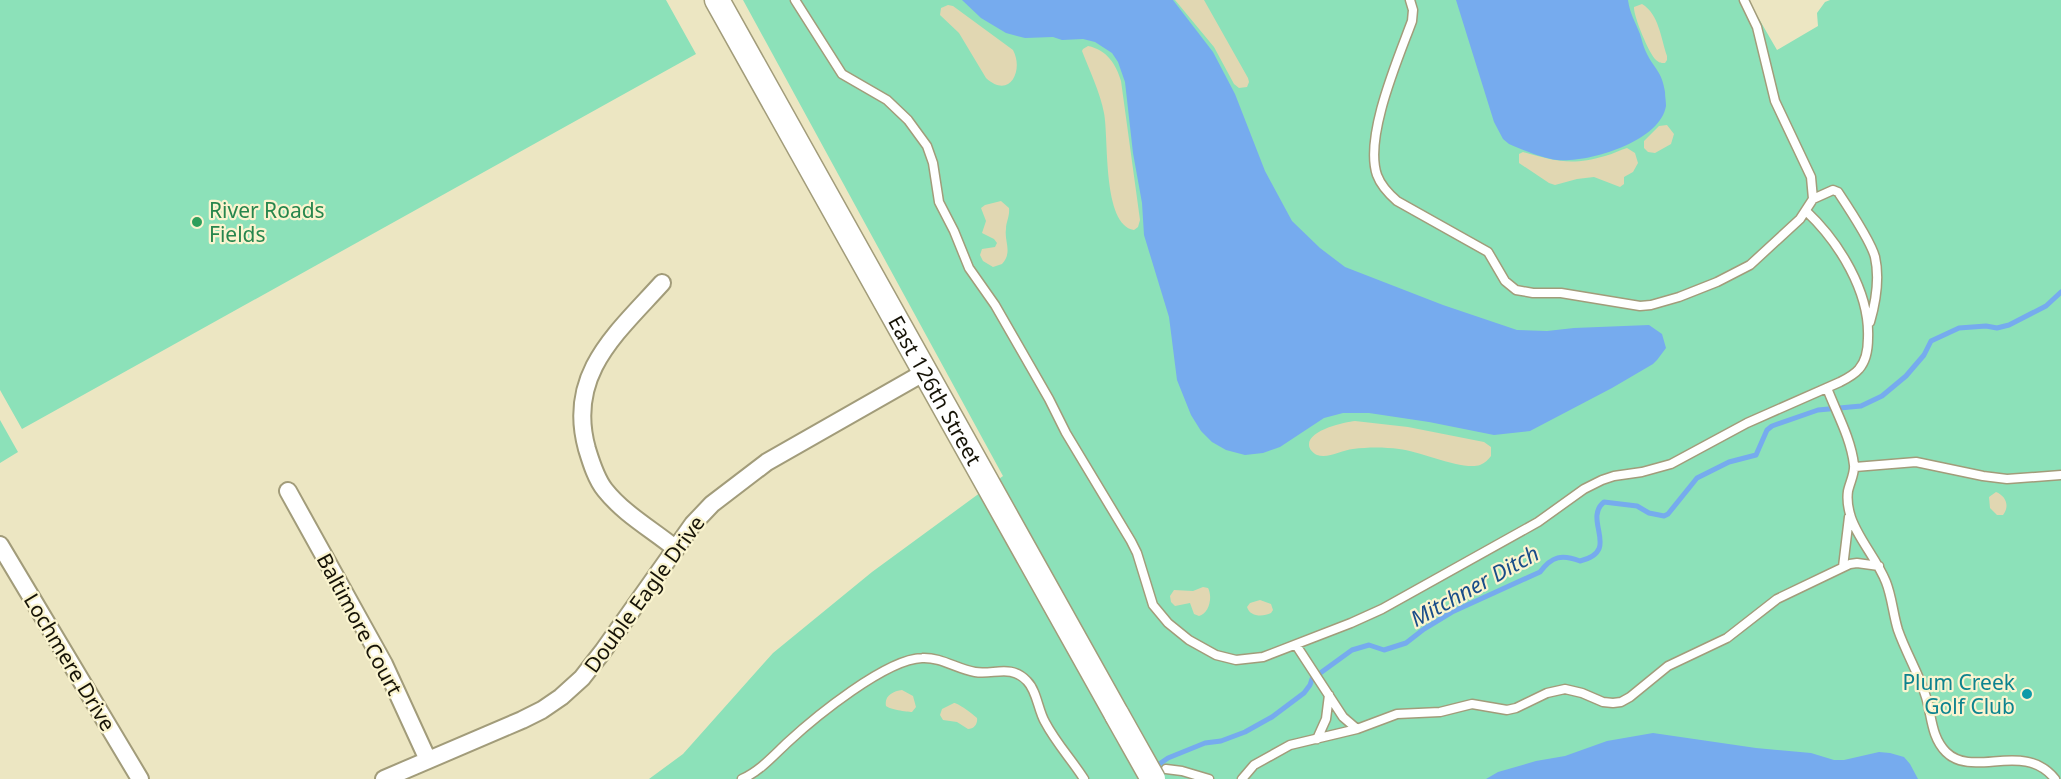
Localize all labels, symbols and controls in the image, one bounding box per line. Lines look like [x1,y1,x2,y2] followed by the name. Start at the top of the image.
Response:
[209,196,325,248] place label: River Roads Fields
[190,215,204,229] marker: River Roads Fields
[882,310,989,470] street label: East 126th Street
[578,510,710,678] street label: Double Eagle Drive
[1404,537,1544,633] water label: Mitchner Ditch
[311,548,409,700] street label: Baltimore Court
[18,588,122,736] street label: Lochmere Drive
[1902,668,2016,720] place label: Plum Creek Golf Club
[2020,687,2034,701] marker: Plum Creek Golf Club

